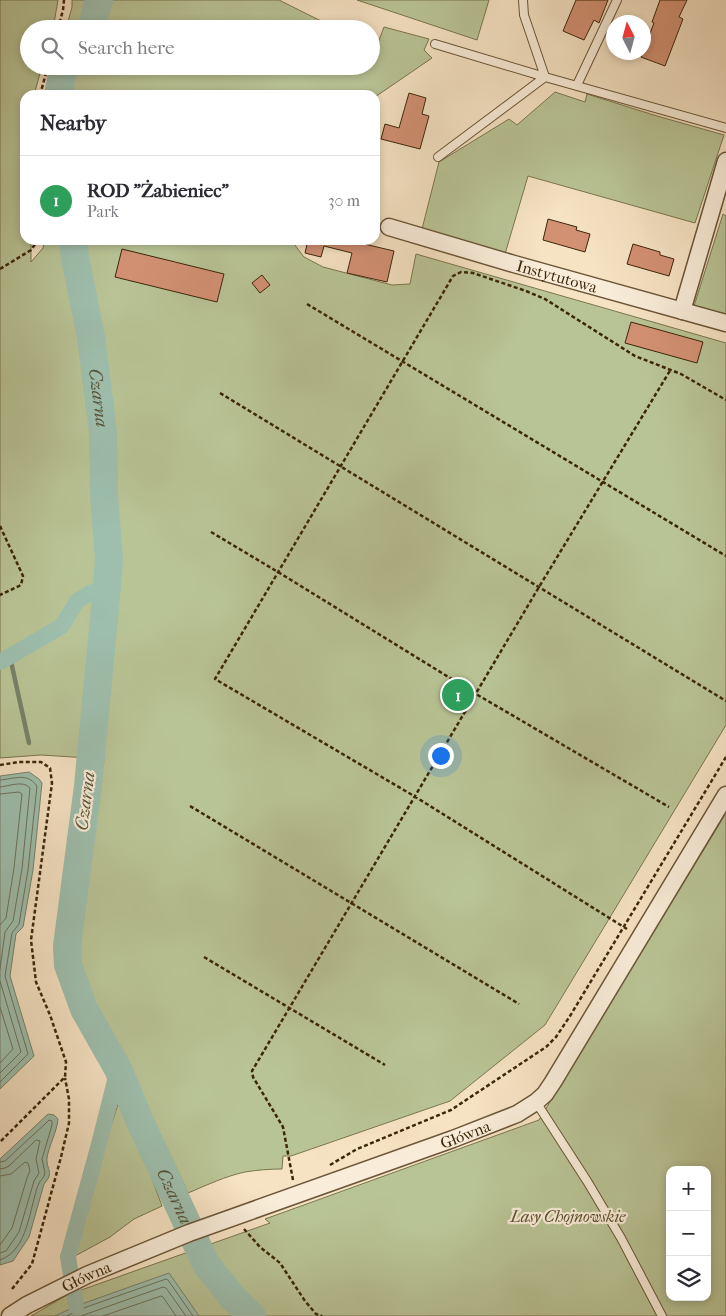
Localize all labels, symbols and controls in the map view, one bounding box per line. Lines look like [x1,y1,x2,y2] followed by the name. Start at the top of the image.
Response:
[606,15,651,60] north arrow
[20,20,380,75] search box
[38,34,66,62] icon: search
[78,37,174,59] text: Search here
[40,111,106,135] text: Nearby
[87,180,229,202] text: ROD "Żabieniec"
[53,191,59,210] text: 1
[328,191,360,210] text: 30 m
[87,202,119,221] text: Park
[514,256,600,297] street label: Instytutowa
[84,367,112,429] water label: Czarna
[442,676,474,714] pin: 1
[428,743,454,769] your location
[71,770,100,832] water label: Czarna
[438,1116,494,1153] street label: Główna
[152,1165,196,1228] water label: Czarna
[666,1166,711,1301] map controls
[666,1166,711,1211] button: +
[510,1207,626,1226] park label: Lasy Chojnowskie
[666,1211,711,1256] button: −
[666,1256,711,1301] button: layers
[59,1257,114,1296] street label: Główna

